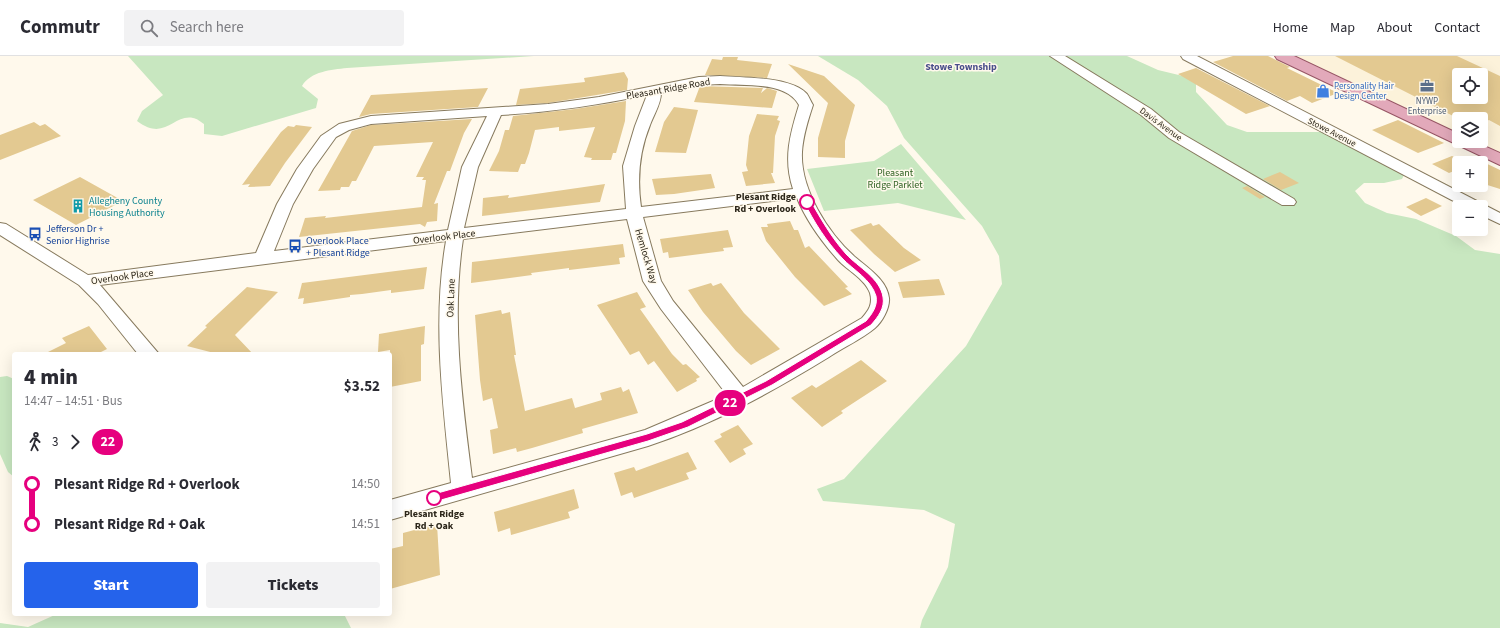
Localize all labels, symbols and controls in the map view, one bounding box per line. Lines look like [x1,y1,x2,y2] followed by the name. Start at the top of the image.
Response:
[124,10,404,46] search box
[20,14,100,41] text: Commutr
[138,17,160,39] icon: search
[170,17,244,38] text: Search here
[1273,18,1308,38] text: Home
[1330,18,1355,38] text: Map
[1377,18,1412,38] text: About
[1434,18,1480,38] text: Contact
[925,60,997,74] district label: Stowe Township
[1452,68,1488,236] map controls
[1452,68,1488,104] button: locate
[625,75,711,103] street label: Pleasant Ridge Road
[1419,78,1435,94] office icon: NYWP Enterprise
[1334,80,1395,103] place label: Personality Hair Design Center
[1315,83,1331,99] shop icon: Personality Hair Design Center
[1408,95,1447,118] place label: NYWP Enterprise
[1137,105,1185,145] street label: Davis Avenue
[1452,112,1488,148] button: layers
[1305,115,1359,150] street label: Stowe Avenue
[1452,156,1488,192] button: +
[867,166,923,192] park label: Pleasant Ridge Parklet
[734,190,797,216] place label: Plesant Ridge Rd + Overlook
[89,194,165,220] place label: Allegheny County Housing Authority
[799,194,815,210] marker: Plesant Ridge Rd + Overlook
[70,198,86,214] building icon: Allegheny County Housing Authority
[1452,200,1488,236] button: −
[46,222,110,248] place label: Jefferson Dr + Senior Highrise
[27,226,43,242] bus stop icon: Jefferson Dr + Senior Highrise
[412,226,476,248] street label: Overlook Place
[631,227,661,286] street label: Hemlock Way
[306,234,370,260] place label: Overlook Place + Plesant Ridge
[287,238,303,254] bus stop icon: Overlook Place + Plesant Ridge
[90,266,154,288] street label: Overlook Place
[443,278,459,318] street label: Oak Lane
[24,361,78,393] text: 4 min
[344,376,380,397] text: $3.52
[712,390,748,416] line badge: 22
[24,392,122,410] text: 14:47 – 14:51 · Bus
[723,393,737,413] text: 22
[24,431,46,453] icon: walk
[64,431,86,453] icon: forward
[100,432,115,452] text: 22
[52,433,58,451] text: 3
[54,474,240,495] text: Plesant Ridge Rd + Overlook
[351,475,380,493] text: 14:50
[426,490,442,506] marker: Plesant Ridge Rd + Oak
[404,507,464,533] place label: Plesant Ridge Rd + Oak
[54,514,205,535] text: Plesant Ridge Rd + Oak
[351,515,380,533] text: 14:51
[24,562,198,608] button: Start
[206,562,380,608] button: Tickets

